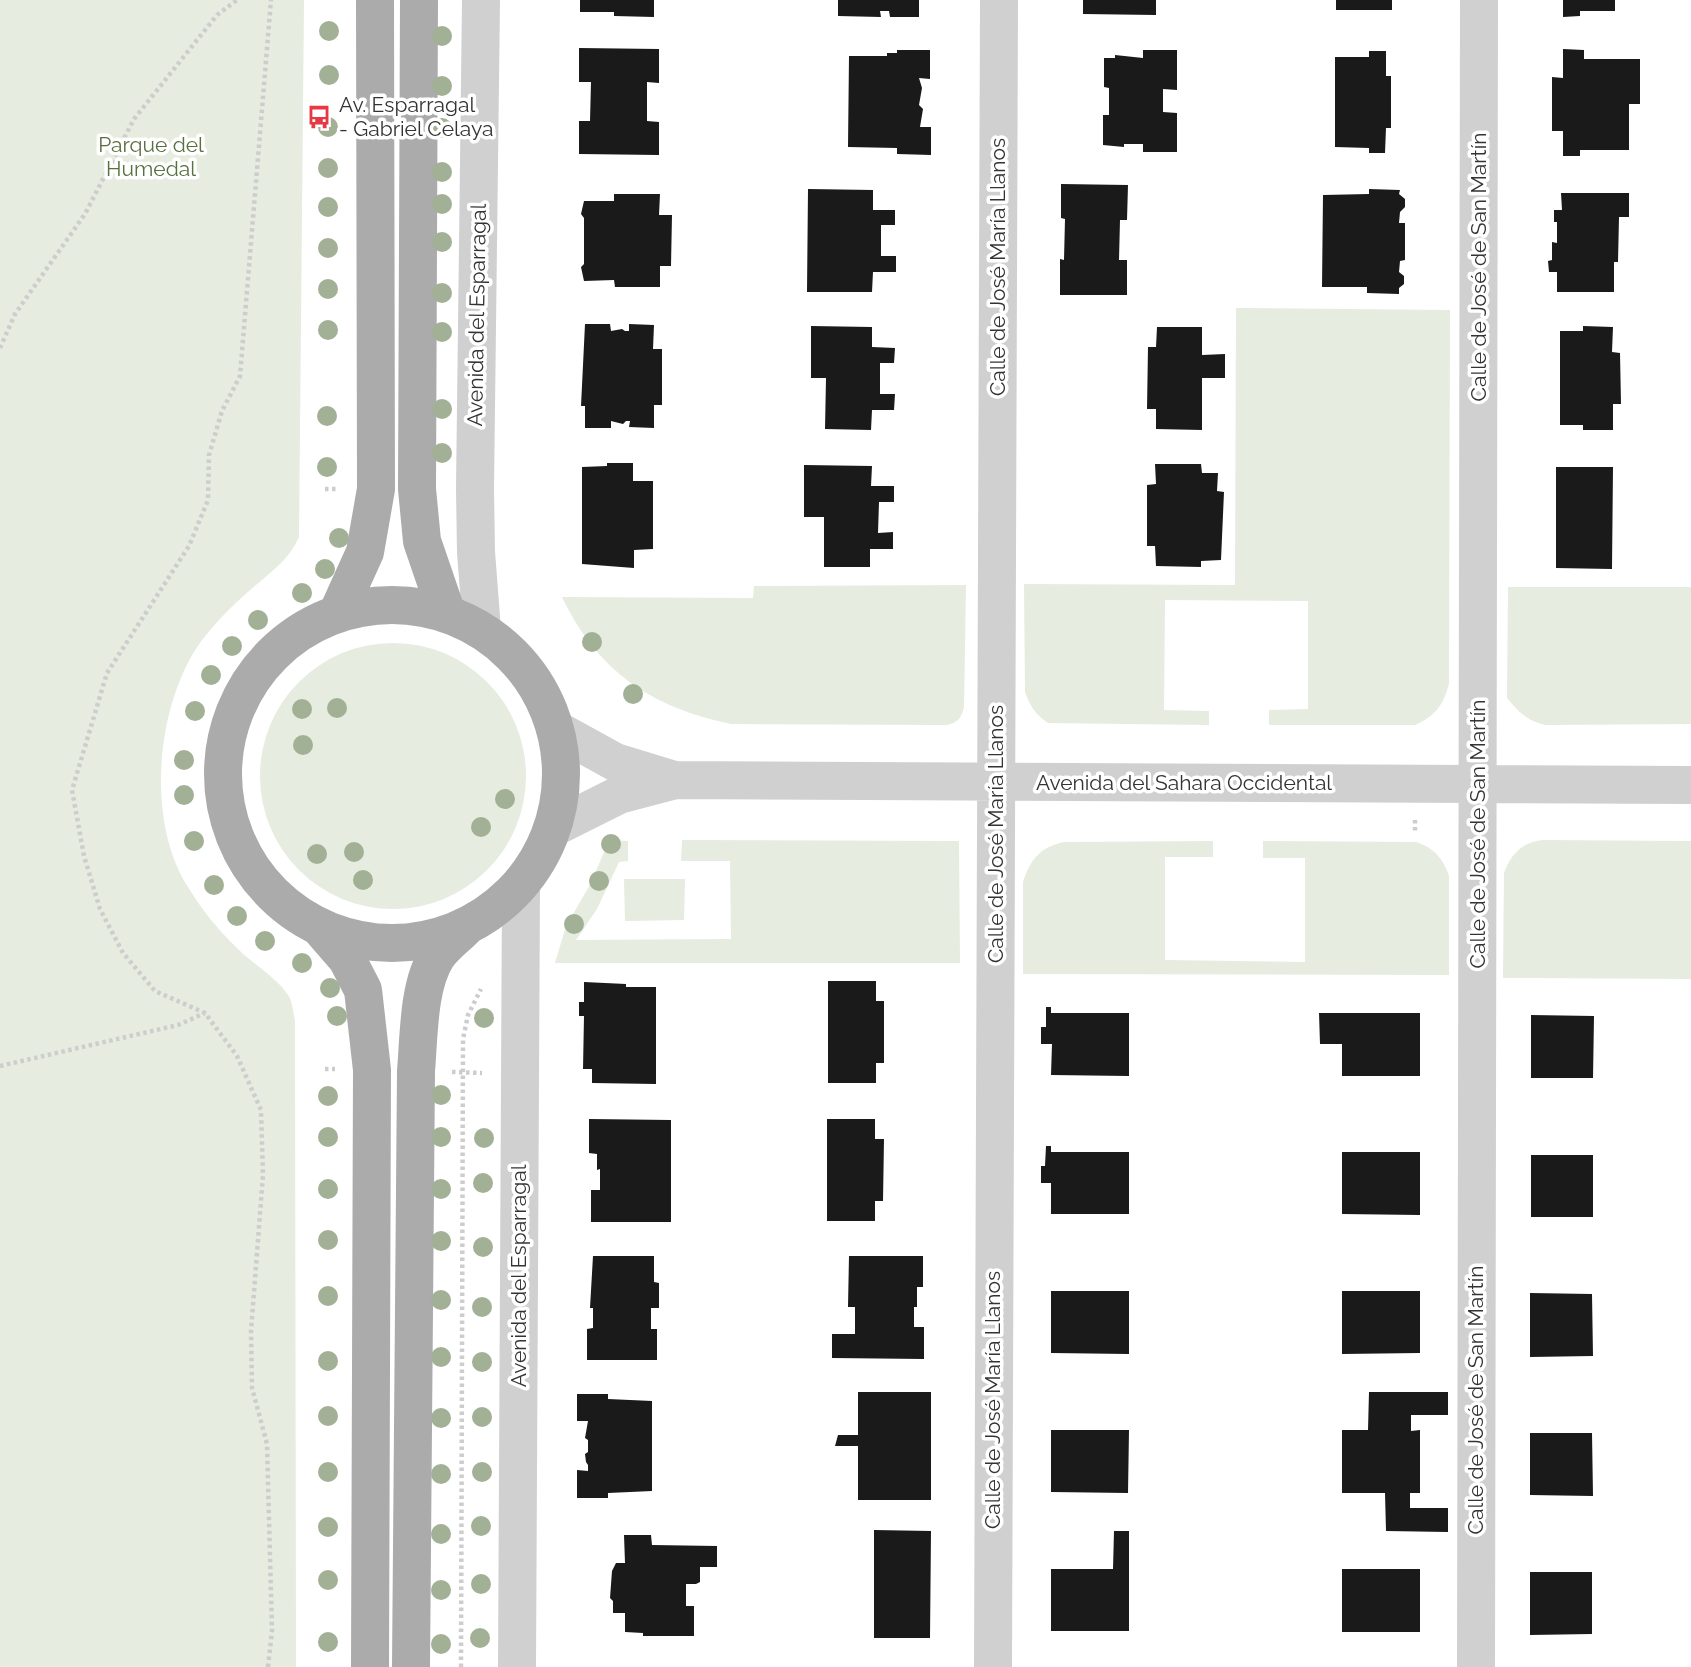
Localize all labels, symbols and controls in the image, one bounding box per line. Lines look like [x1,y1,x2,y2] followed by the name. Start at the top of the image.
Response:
[339,92,493,141] place label: Av. Esparragal - Gabriel Celaya
[305,103,333,131] bus stop icon: Av. Esparragal - Gabriel Celaya
[98,132,204,181] park label: Parque del Humedal
[1466,133,1491,401] street label: Calle de José de San Martín
[985,138,1010,396] street label: Calle de José María Llanos
[462,203,491,427] street label: Avenida del Esparragal
[1465,700,1490,968] street label: Calle de José de San Martín
[983,705,1008,963] street label: Calle de José María Llanos
[1036,770,1332,795] street label: Avenida del Sahara Occidental
[506,1164,531,1387] street label: Avenida del Esparragal
[1463,1266,1488,1534] street label: Calle de José de San Martín
[980,1271,1005,1529] street label: Calle de José María Llanos

